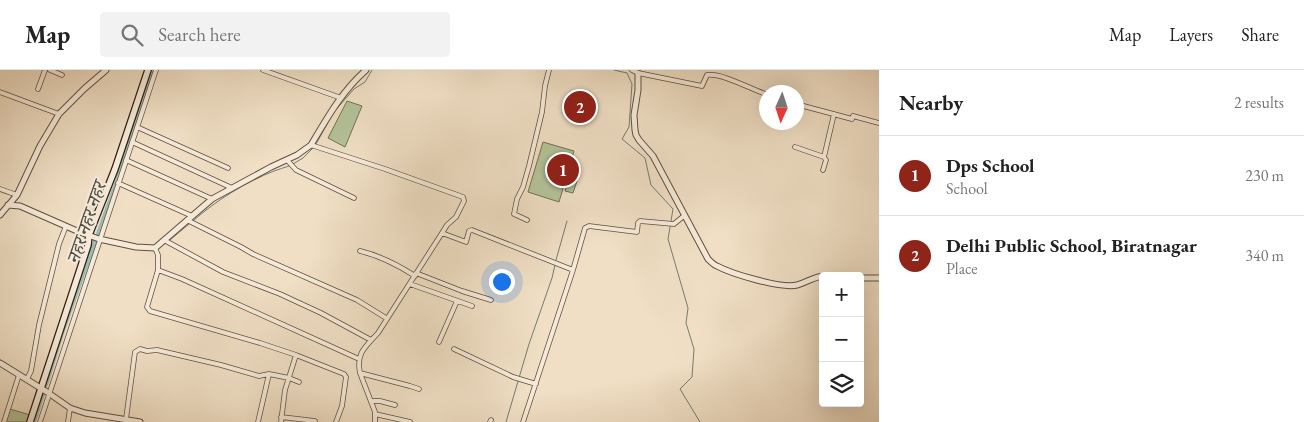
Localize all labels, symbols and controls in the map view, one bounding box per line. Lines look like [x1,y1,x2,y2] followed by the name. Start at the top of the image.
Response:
[100,12,450,57] search box
[25,19,70,50] text: Map
[118,21,146,49] icon: search
[158,22,241,47] text: Search here
[1109,23,1141,46] text: Map
[1169,23,1213,46] text: Layers
[1241,23,1279,46] text: Share
[759,85,804,130] north arrow
[564,88,596,126] pin: 2
[899,89,963,116] text: Nearby
[1234,92,1284,113] text: 2 results
[547,151,579,189] pin: 1
[946,153,1035,178] text: Dps School
[911,165,919,186] text: 1
[1245,165,1284,186] text: 230 m
[60,175,113,267] water label: नहर नहर नहर
[946,178,988,199] text: School
[946,233,1197,258] text: Delhi Public School, Biratnagar
[911,245,919,266] text: 2
[1245,245,1284,266] text: 340 m
[946,258,978,279] text: Place
[489,269,515,295] your location
[819,272,864,407] map controls
[819,272,864,317] button: +
[819,317,864,362] button: −
[819,362,864,407] button: layers

